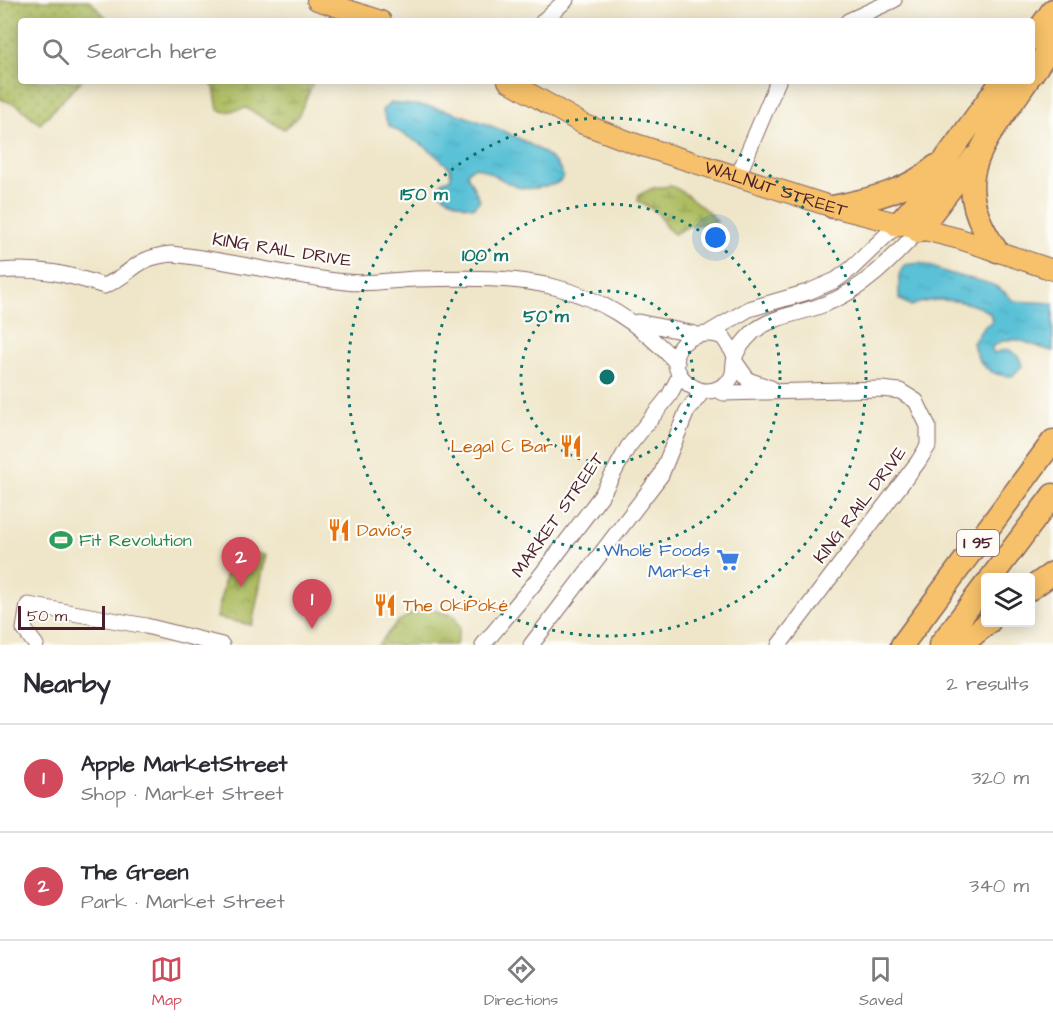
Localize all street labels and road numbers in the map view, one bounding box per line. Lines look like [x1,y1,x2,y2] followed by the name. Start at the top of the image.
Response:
[701,154,851,223] street label: WALNUT STREET
[211,227,354,273] street label: KING RAIL DRIVE
[808,441,912,569] street label: KING RAIL DRIVE
[505,447,611,583] street label: MARKET STREET
[957,530,999,556] road number: I 95

